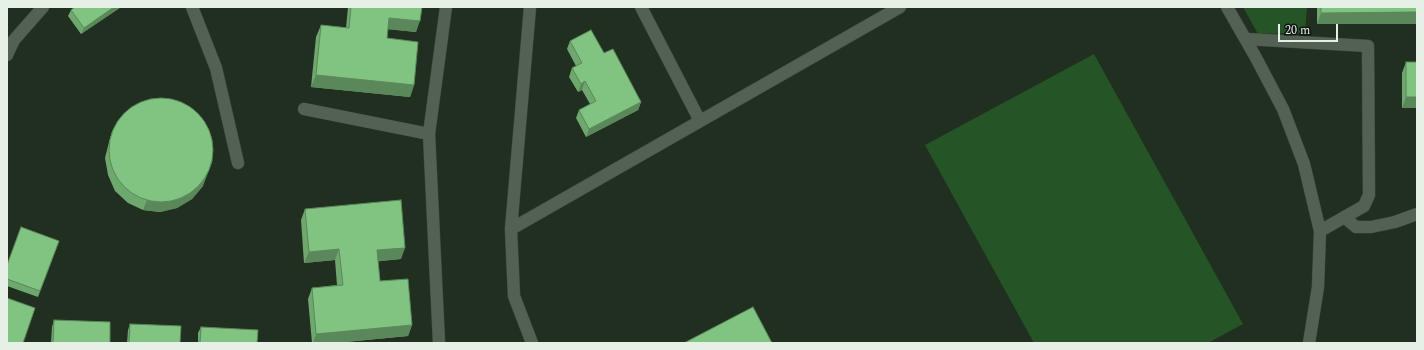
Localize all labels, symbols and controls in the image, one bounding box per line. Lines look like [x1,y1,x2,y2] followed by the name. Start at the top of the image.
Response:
[1280,16,1340,42] scale bar
[1285,21,1310,40] text: 20 m

